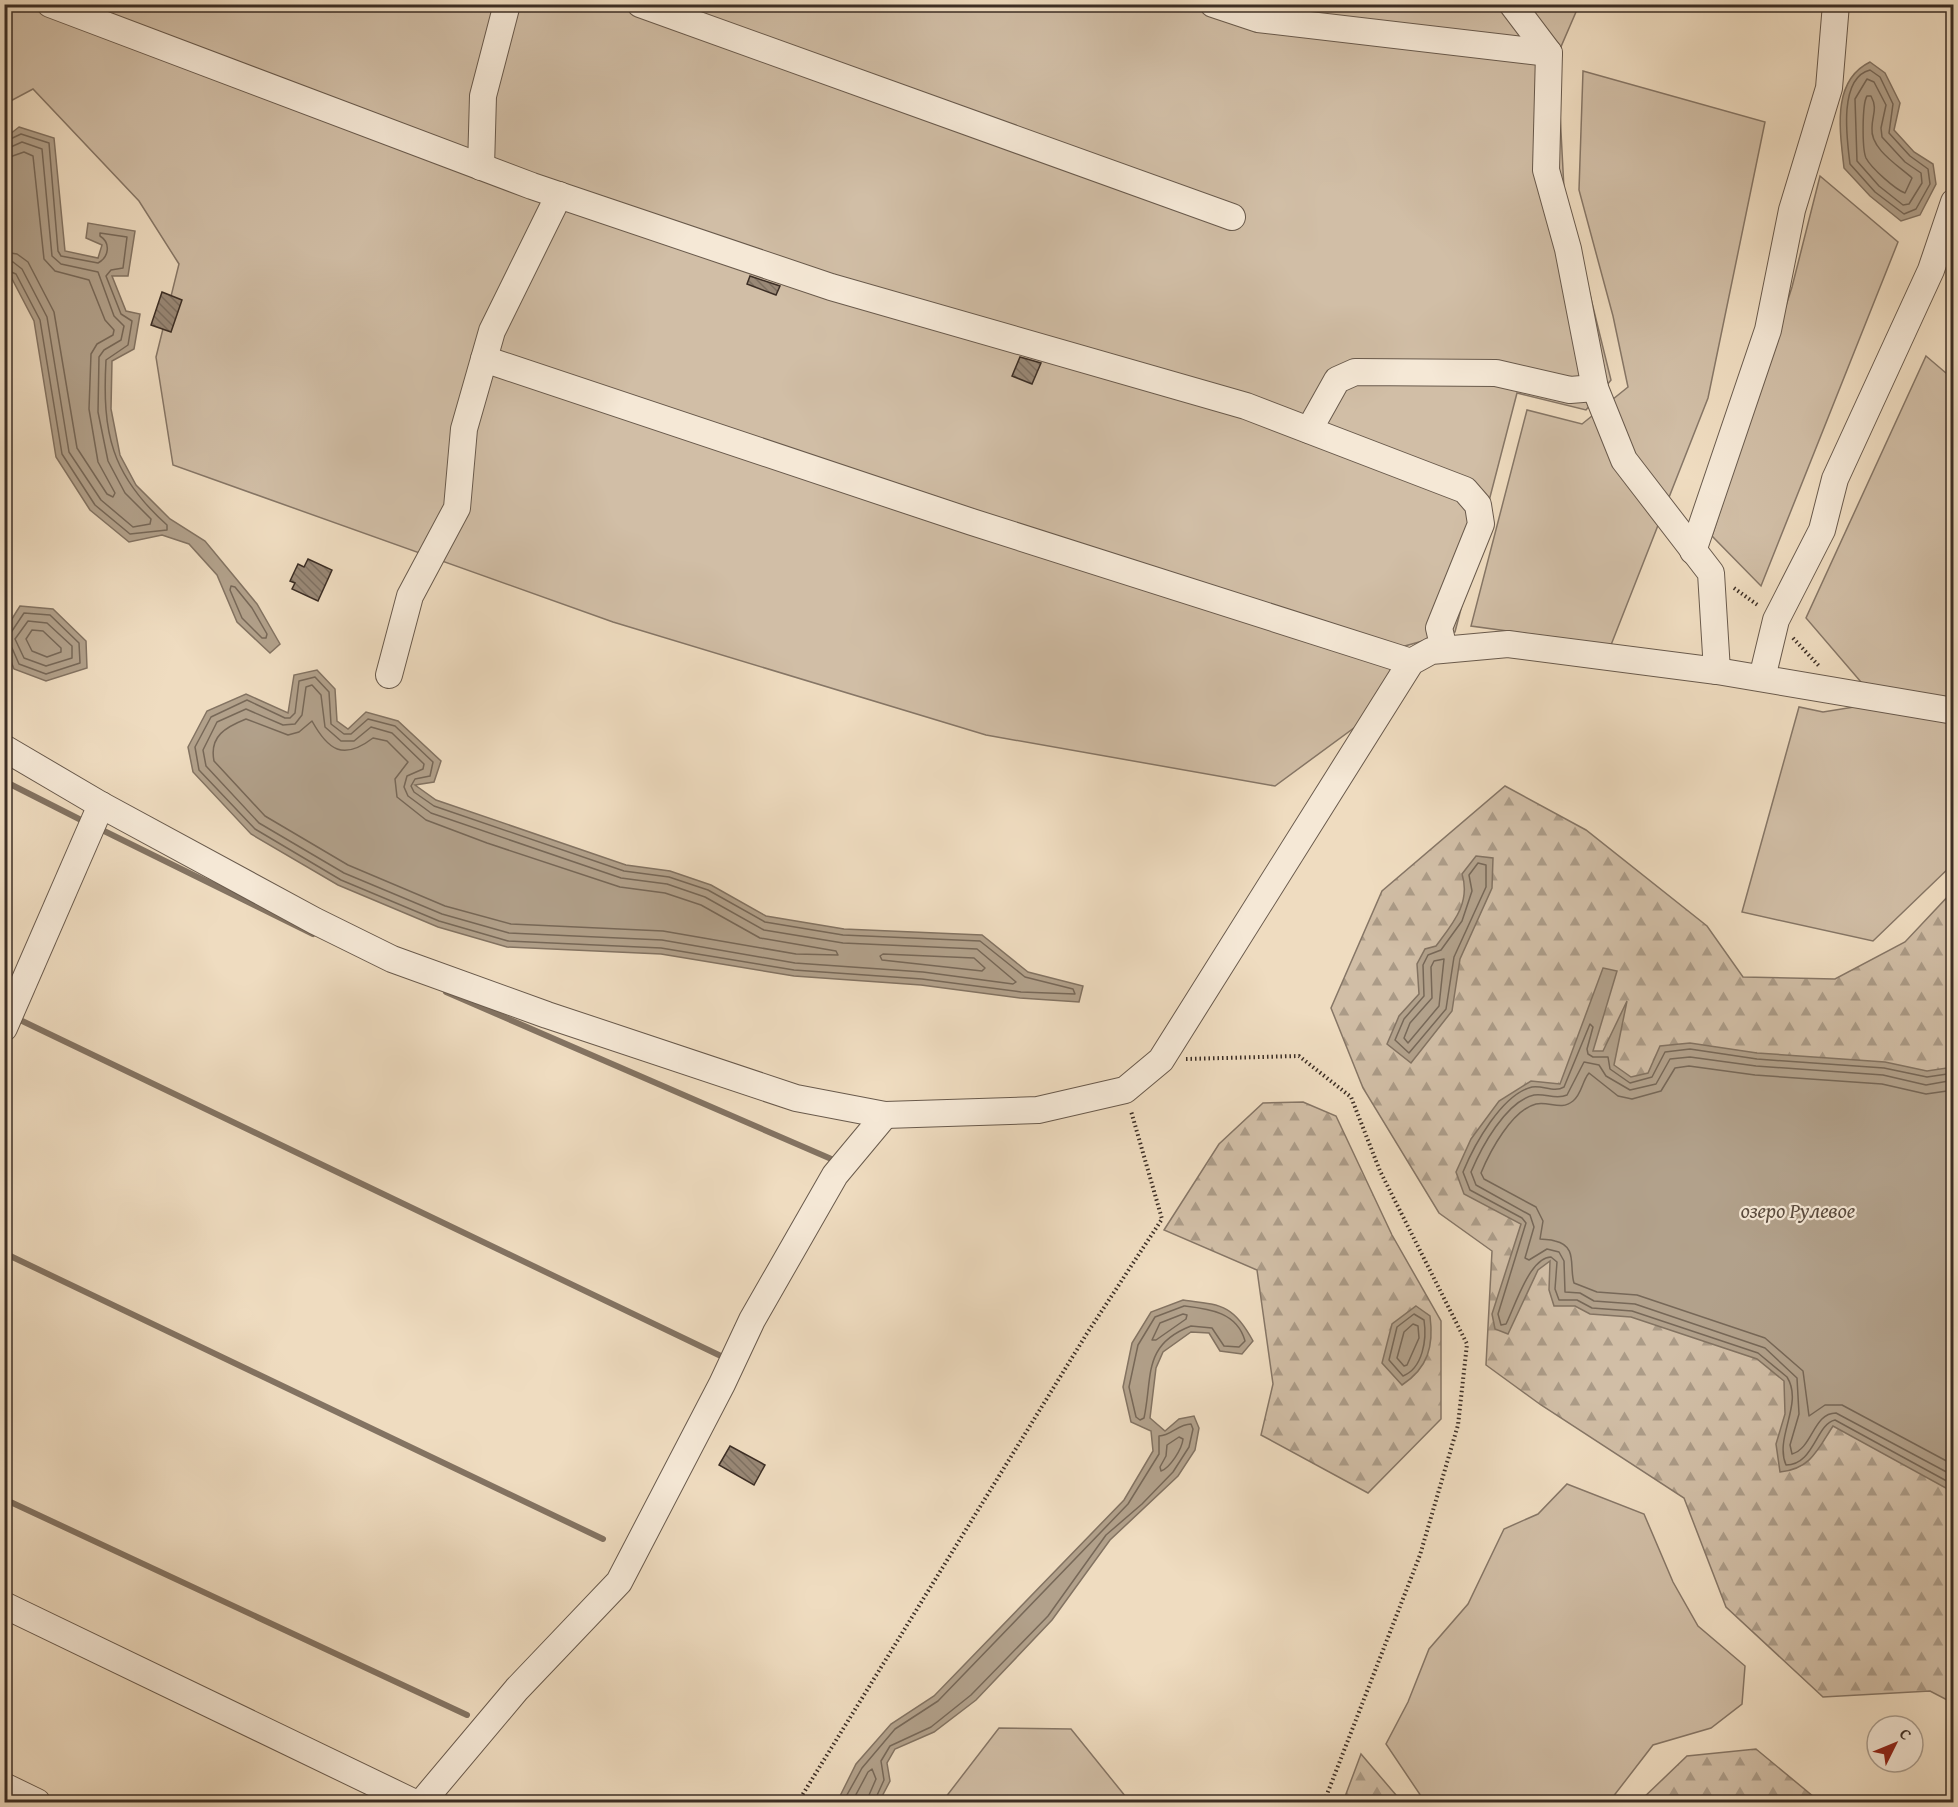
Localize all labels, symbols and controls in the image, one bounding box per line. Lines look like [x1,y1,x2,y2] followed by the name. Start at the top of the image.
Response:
[1741,1195,1855,1226] water label: озеро Рулевое
[1865,1714,1925,1774] north arrow
[1894,1722,1918,1745] text: С

